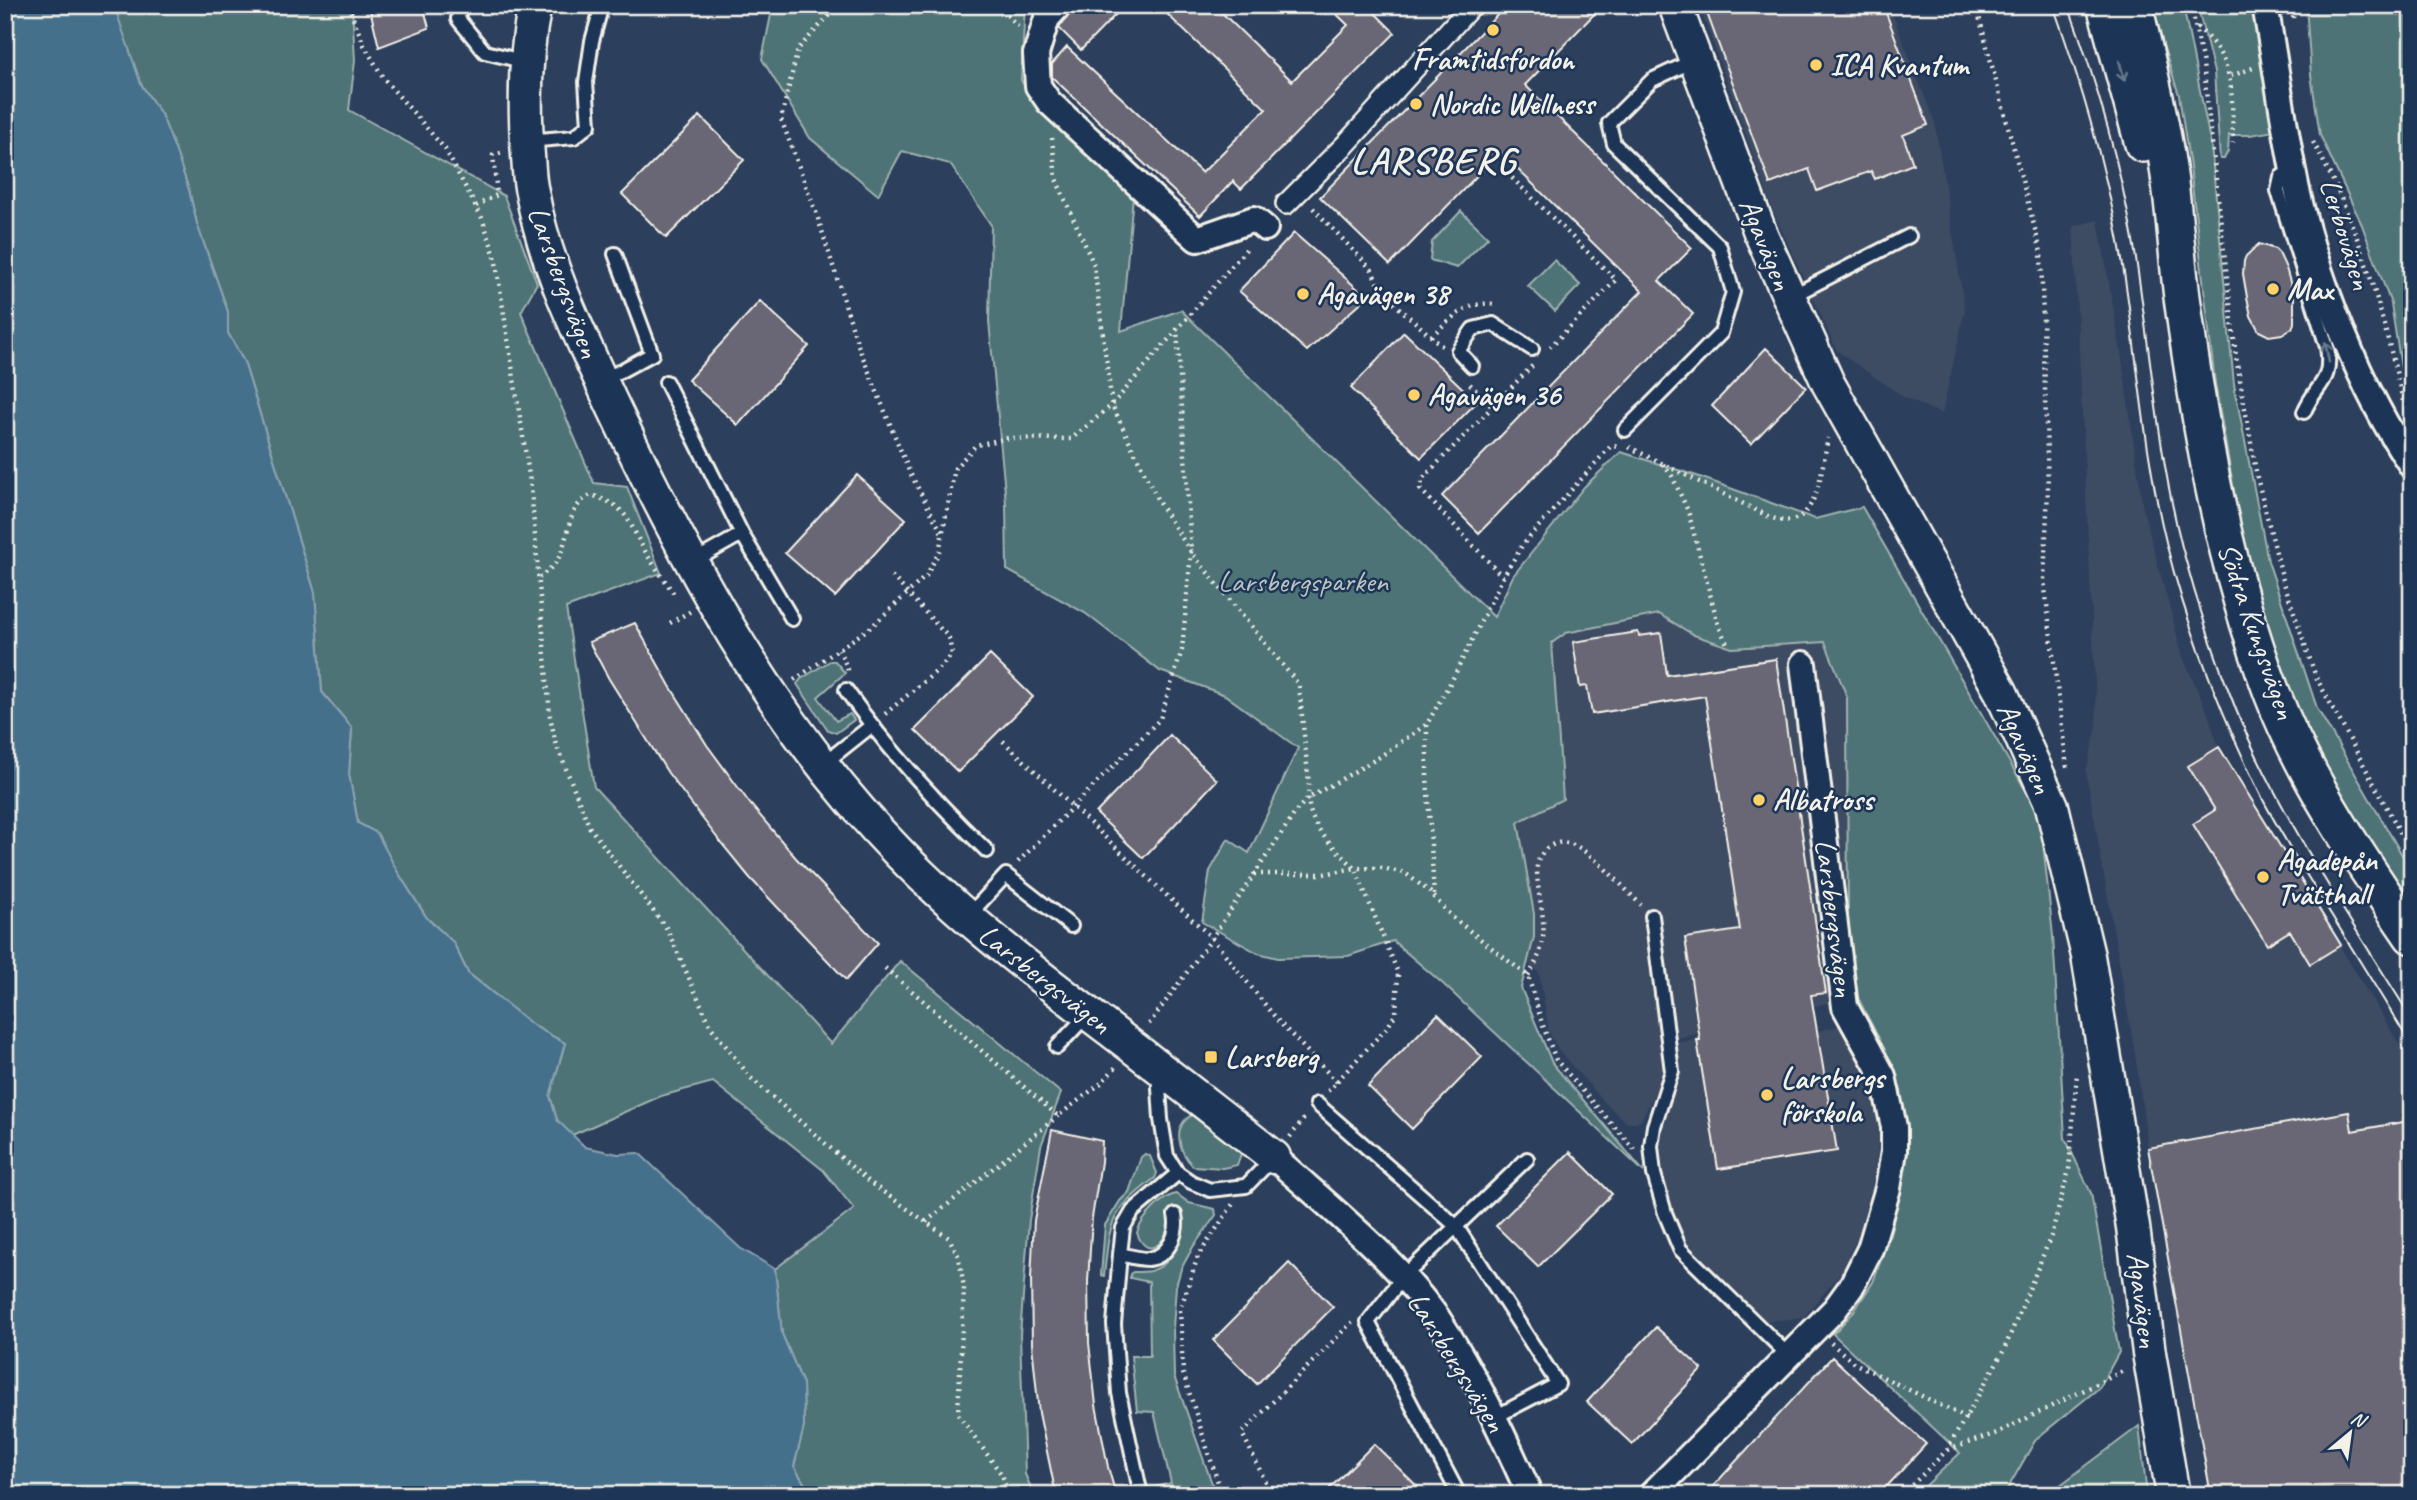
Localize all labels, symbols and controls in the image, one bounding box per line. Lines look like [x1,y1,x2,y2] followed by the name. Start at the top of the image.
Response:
[1485,22,1501,38] marker: Framtidsfordon
[1412,40,1576,78] place label: Framtidsfordon
[1830,46,1971,84] place label: ICA Kvantum
[1808,57,1824,73] marker: ICA Kvantum
[2116,60,2129,82] one-way arrow
[1430,85,1597,123] place label: Nordic Wellness
[1408,96,1424,112] marker: Nordic Wellness
[1351,137,1520,184] district label: LARSBERG
[2311,174,2381,294] street label: Lerbovägen
[1730,192,1802,296] street label: Agavägen
[519,201,609,363] street label: Larsbergsvägen
[2287,270,2335,308] place label: Max
[1317,275,1452,313] place label: Agavägen 38
[2265,281,2281,297] marker: Max
[1295,286,1311,302] marker: Agavägen 38
[2319,341,2333,364] one-way arrow
[1428,376,1562,414] place label: Agavägen 36
[1406,387,1422,403] marker: Agavägen 36
[2209,538,2305,725] street label: Södra Kungsvägen
[1218,562,1390,600] park label: Larsbergsparken
[1988,697,2062,800] street label: Agavägen
[1773,781,1876,819] place label: Albatross
[1751,792,1767,808] marker: Albatross
[1806,837,1864,999] street label: Larsbergsvägen
[2277,841,2378,913] place label: Agadepån Tvätthall
[2255,869,2271,885] marker: Agadepån Tvätthall
[971,915,1119,1043] street label: Larsbergsvägen
[1225,1038,1321,1076] place label: Larsberg
[1203,1049,1219,1065] marker: Larsberg
[1781,1059,1888,1131] place label: Larsbergs förskola
[1759,1087,1775,1103] marker: Larsbergs förskola
[2118,1250,2168,1350] street label: Agavägen
[1399,1285,1515,1440] street label: Larsbergsvägen
[2316,1398,2386,1468] north arrow
[2347,1406,2372,1434] text: N

